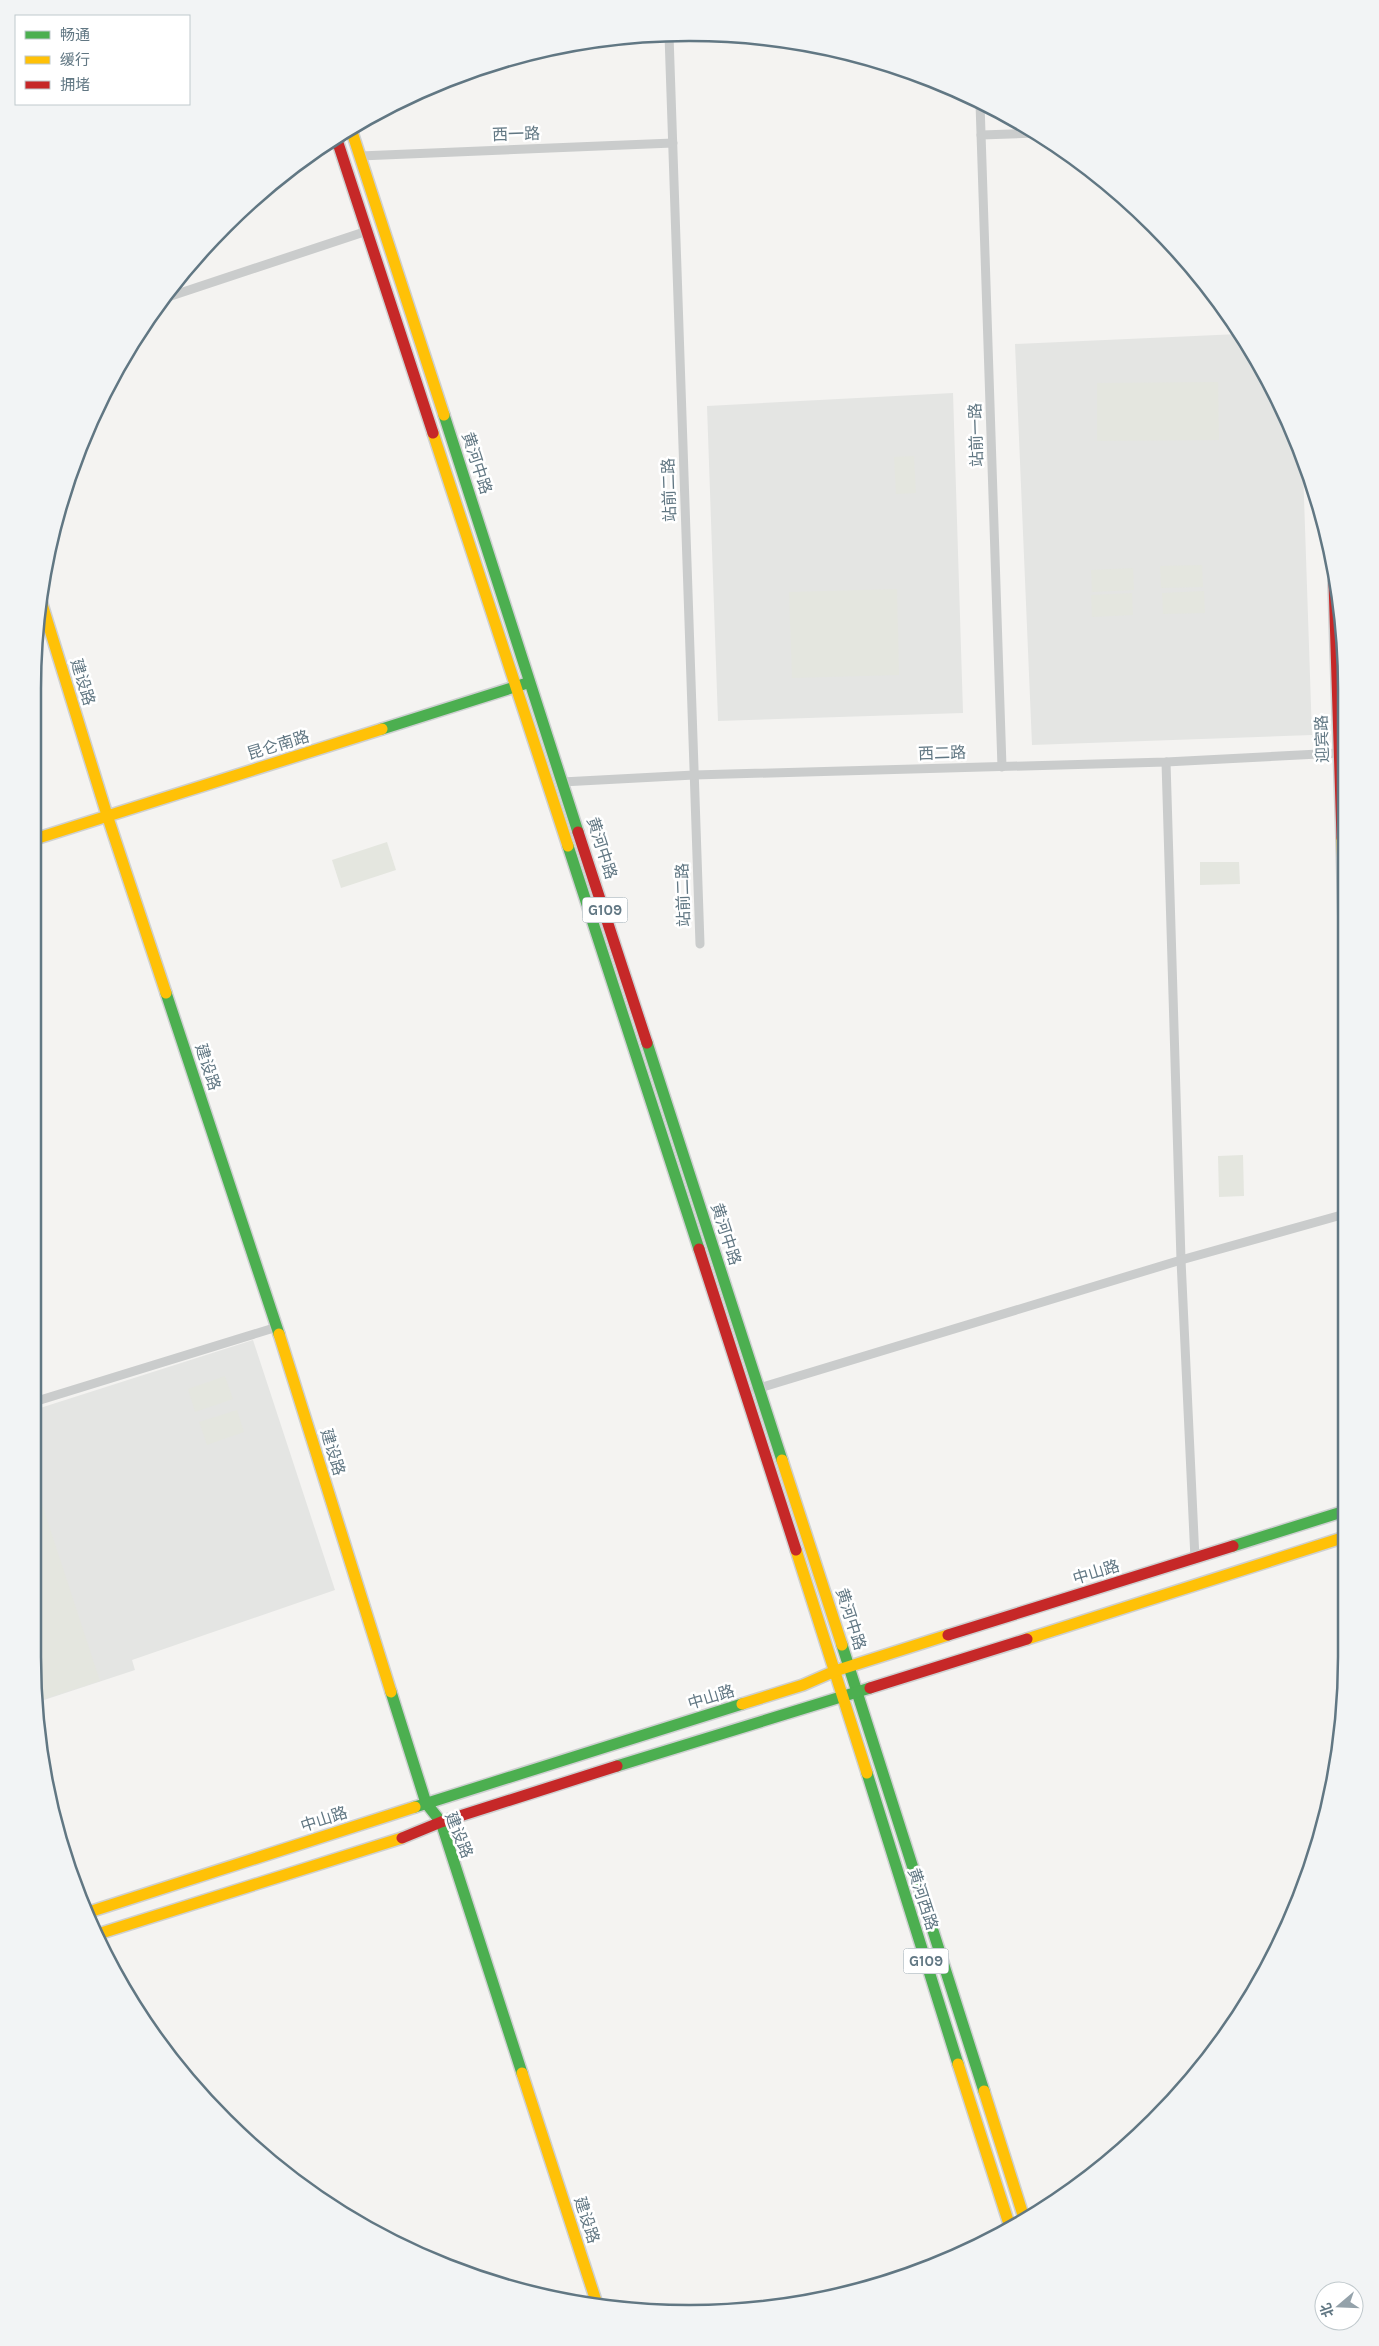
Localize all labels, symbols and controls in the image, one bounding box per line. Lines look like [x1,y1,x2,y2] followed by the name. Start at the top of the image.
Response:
[15,15,190,105] legend
[60,26,90,44] text: 畅通
[60,51,90,69] text: 缓行
[60,76,90,94] text: 拥堵
[492,124,540,144] street label: 西一路
[965,403,987,467] street label: 站前一路
[458,430,496,496] street label: 黄河中路
[658,458,680,522] street label: 站前二路
[67,656,99,708] street label: 建设路
[1312,715,1332,763] street label: 迎宾路
[245,727,311,763] street label: 昆仑南路
[918,743,966,763] street label: 西二路
[583,815,621,881] street label: 黄河中路
[672,863,694,927] street label: 站前二路
[582,898,628,922] road number: G109
[192,1041,224,1093] street label: 建设路
[707,1201,745,1267] street label: 黄河中路
[317,1426,349,1478] street label: 建设路
[1070,1556,1122,1588] street label: 中山路
[832,1586,870,1652] street label: 黄河中路
[685,1681,737,1713] street label: 中山路
[298,1803,350,1835] street label: 中山路
[441,1809,477,1861] street label: 建设路
[904,1866,942,1932] street label: 黄河西路
[904,1948,948,1974] road number: G109
[571,2194,603,2246] street label: 建设路
[1314,2281,1364,2331] north arrow
[1317,2301,1337,2319] text: 北

